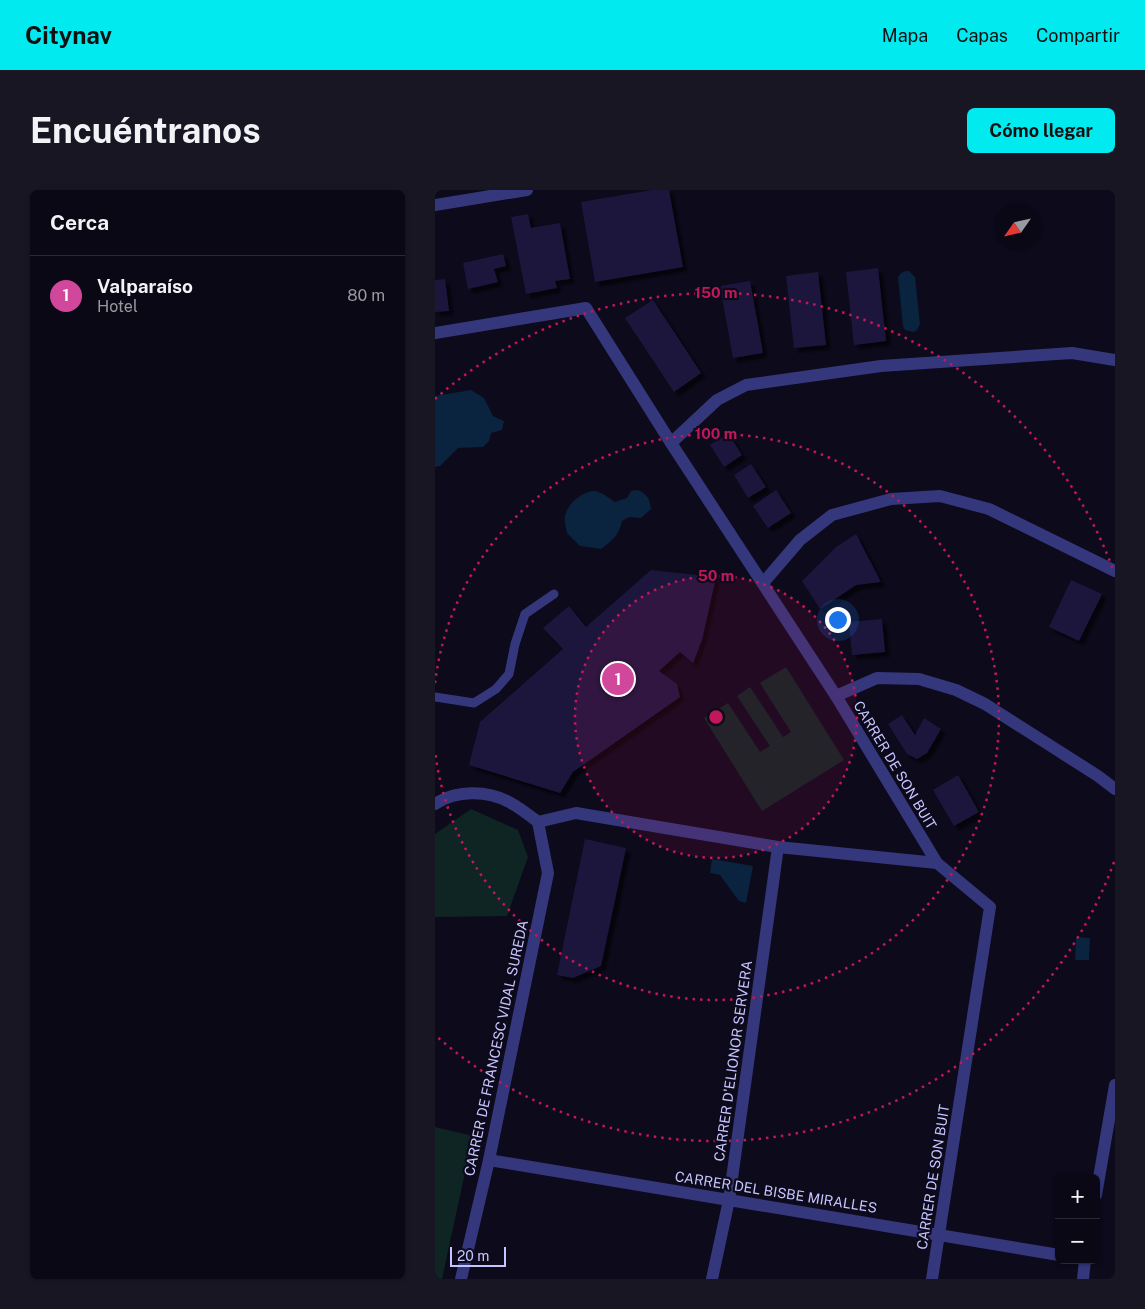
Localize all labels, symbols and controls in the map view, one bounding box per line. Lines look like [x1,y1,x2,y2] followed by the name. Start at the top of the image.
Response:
[25,21,112,49] text: Citynav
[882,25,928,46] text: Mapa
[956,25,1008,46] text: Capas
[1036,25,1120,46] text: Compartir
[967,108,1115,153] button: Cómo llegar
[30,110,261,151] text: Encuéntranos
[995,205,1040,250] north arrow
[50,210,109,235] text: Cerca
[97,275,193,297] text: Valparaíso
[694,284,738,301] text: 150 m
[63,286,69,305] text: 1
[347,286,385,305] text: 80 m
[97,297,138,316] text: Hotel
[695,425,737,442] text: 100 m
[698,567,734,584] text: 50 m
[825,607,851,633] your location
[602,660,634,698] pin: 1
[850,698,940,832] street label: CARRER DE SON BUIT
[707,708,725,726] centre of rings
[461,919,531,1177] street label: CARRER DE FRANCESC VIDAL SUREDA
[711,959,755,1163] street label: CARRER D'ELIONOR SERVERA
[914,1103,952,1251] street label: CARRER DE SON BUIT
[674,1168,878,1216] street label: CARRER DEL BISBE MIRALLES
[1055,1174,1100,1264] map controls
[1055,1174,1100,1219] button: +
[1055,1219,1100,1264] button: −
[450,1244,506,1267] scale bar
[457,1248,489,1264] text: 20 m

